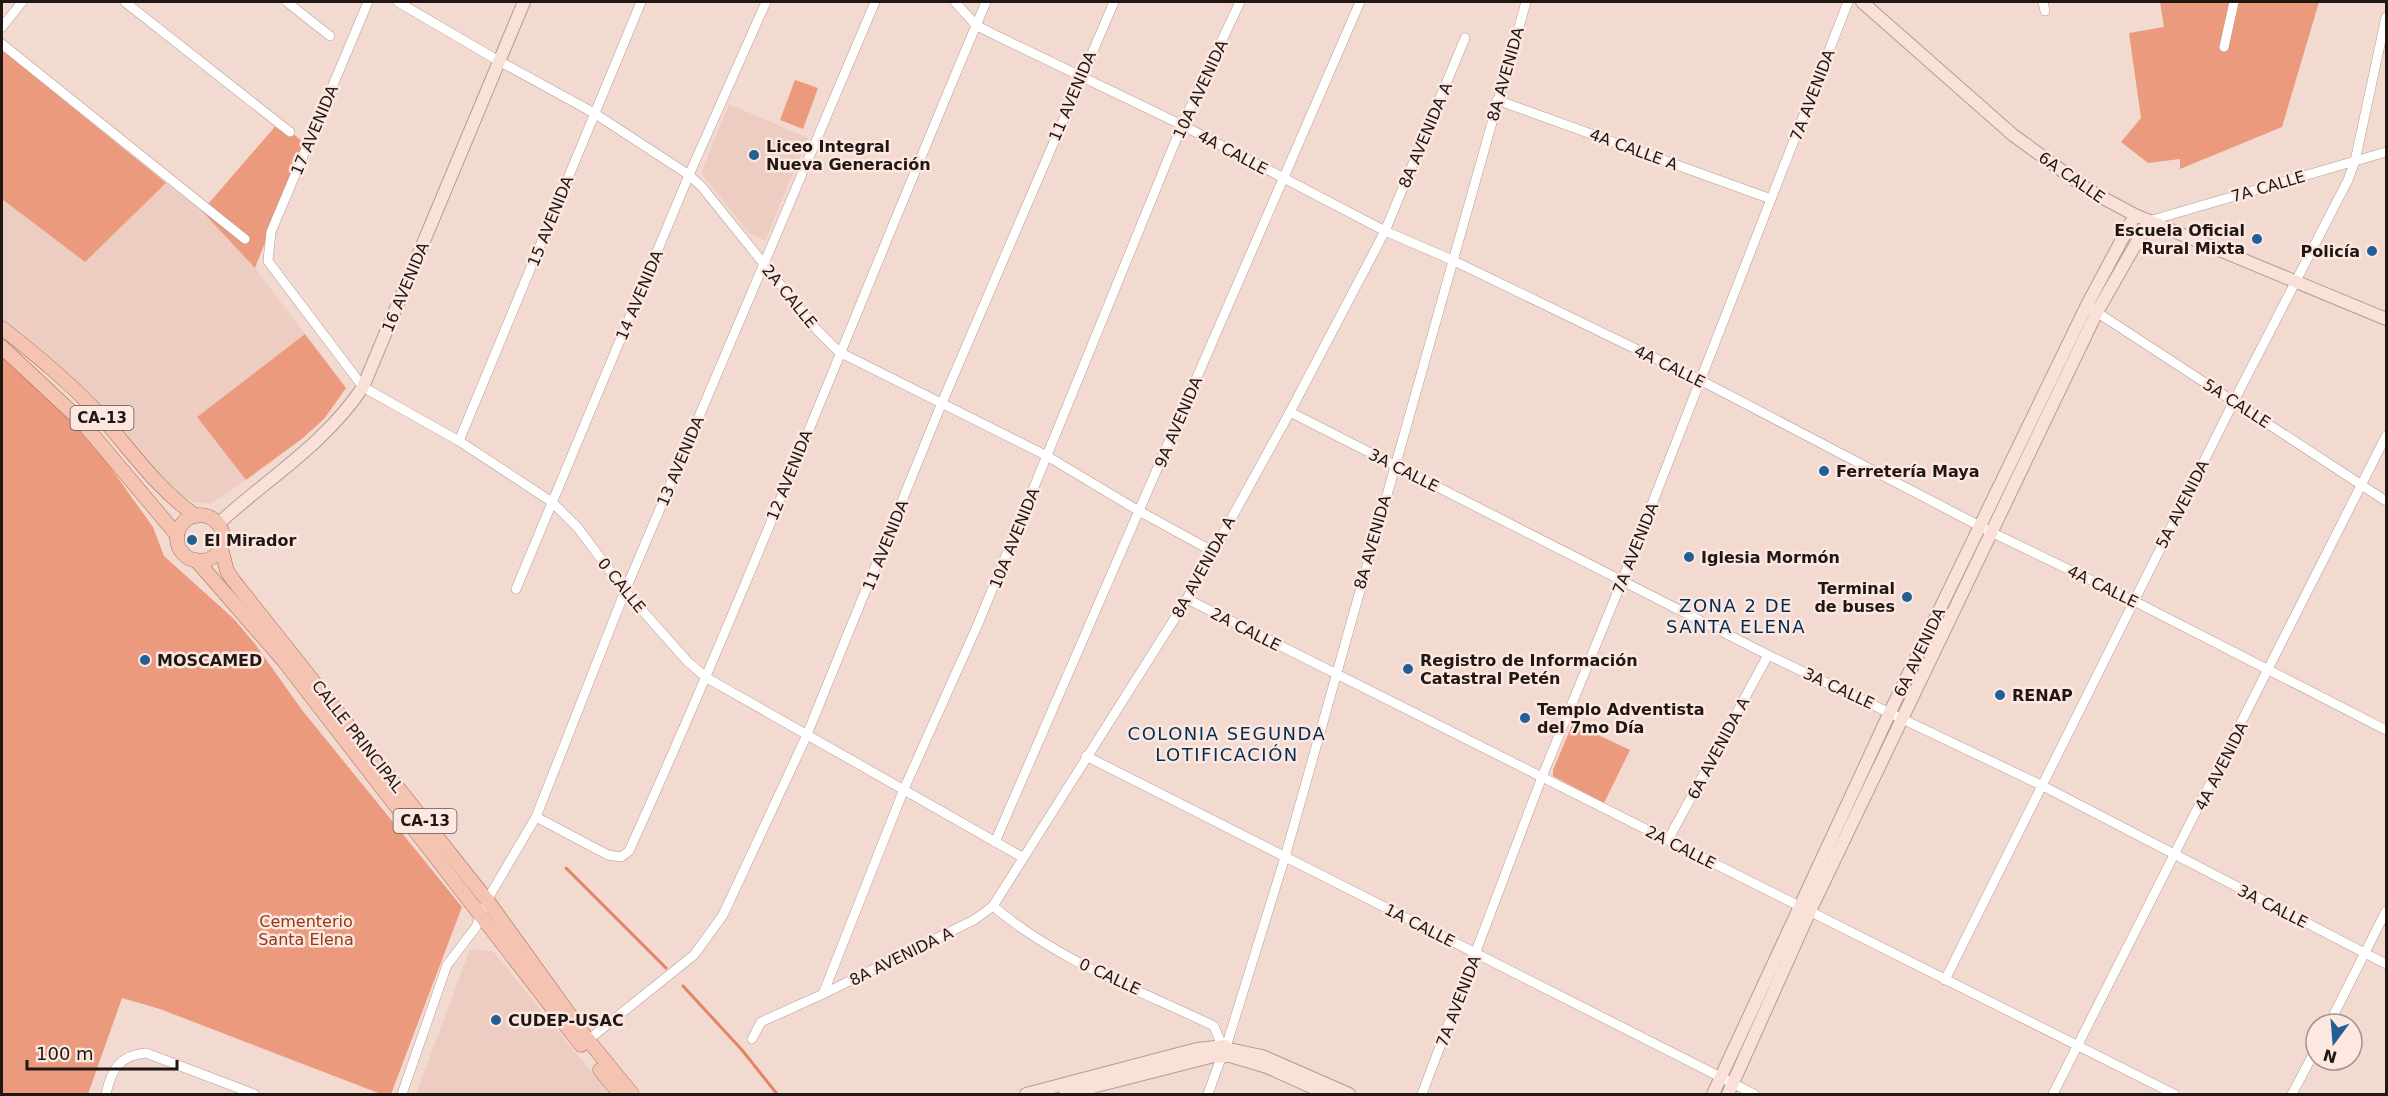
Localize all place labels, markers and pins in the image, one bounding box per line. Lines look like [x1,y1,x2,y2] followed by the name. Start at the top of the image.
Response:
[766,137,931,174] place label: Liceo Integral Nueva Generación
[747,148,761,162] marker: Liceo Integral Nueva Generación
[2114,221,2245,258] place label: Escuela Oficial Rural Mixta
[2250,232,2264,246] marker: Escuela Oficial Rural Mixta
[2301,242,2360,261] place label: Policía
[2365,244,2379,258] marker: Policía
[1836,462,1979,481] place label: Ferretería Maya
[1817,464,1831,478] marker: Ferretería Maya
[204,531,297,550] place label: El Mirador
[185,533,199,547] marker: El Mirador
[1701,548,1840,567] place label: Iglesia Mormón
[1682,550,1696,564] marker: Iglesia Mormón
[1814,579,1895,616] place label: Terminal de buses
[1900,590,1914,604] marker: Terminal de buses
[157,651,262,670] place label: MOSCAMED
[1420,651,1638,688] place label: Registro de Información Catastral Petén
[138,653,152,667] marker: MOSCAMED
[1401,662,1415,676] marker: Registro de Información Catastral Petén
[2012,686,2073,705] place label: RENAP
[1993,688,2007,702] marker: RENAP
[1537,700,1704,737] place label: Templo Adventista del 7mo Día
[1518,711,1532,725] marker: Templo Adventista del 7mo Día
[508,1011,624,1030] place label: CUDEP-USAC
[489,1013,503,1027] marker: CUDEP-USAC

